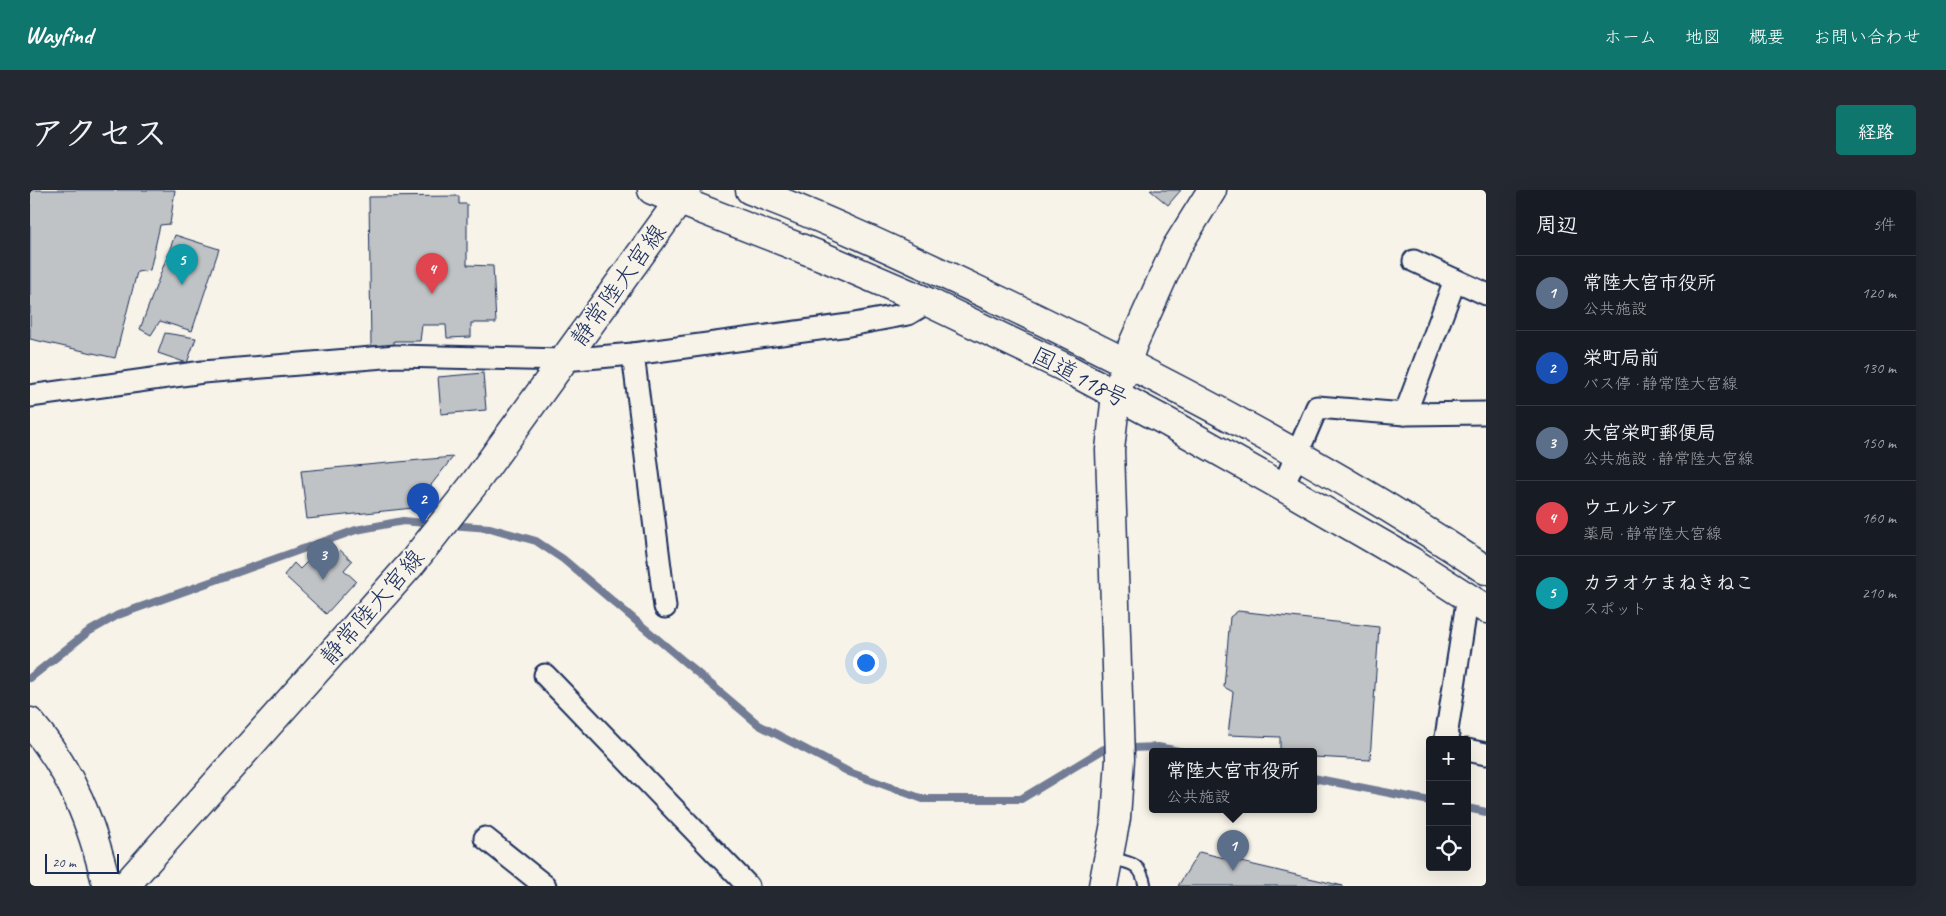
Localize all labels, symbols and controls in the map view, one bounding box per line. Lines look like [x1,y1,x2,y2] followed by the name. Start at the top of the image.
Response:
[25,20,92,50] text: Wayfind
[1604,26,1657,48] text: ホーム
[1685,26,1721,48] text: 地図
[1749,26,1785,48] text: 概要
[1813,26,1921,48] text: お問い合わせ
[1836,105,1916,155] button: 経路
[30,111,168,156] text: アクセス
[1536,212,1578,238] text: 周辺
[1873,215,1896,235] text: 5件
[564,218,672,352] street label: 静常陸大宮線
[166,244,198,285] pin: 5
[416,253,448,294] pin: 4
[1583,271,1716,295] text: 常陸大宮市役所
[1548,283,1556,303] text: 1
[1862,283,1896,303] text: 120 m
[1583,299,1647,319] text: 公共施設
[1027,340,1133,414] street label: 国道118号
[1583,346,1659,370] text: 栄町局前
[1548,358,1556,378] text: 2
[1862,358,1896,378] text: 130 m
[1583,374,1738,394] text: バス停 · 静常陸大宮線
[1583,421,1716,445] text: 大宮栄町郵便局
[1548,433,1556,453] text: 3
[1862,433,1896,453] text: 150 m
[1583,449,1754,469] text: 公共施設 · 静常陸大宮線
[407,483,439,524] pin: 2
[1583,496,1678,520] text: ウエルシア
[1548,508,1556,528] text: 4
[1862,508,1896,528] text: 160 m
[1583,524,1722,544] text: 薬局 · 静常陸大宮線
[307,539,339,580] pin: 3
[313,543,431,671] street label: 静常陸大宮線
[1583,571,1754,595] text: カラオケまねきねこ
[1549,583,1555,603] text: 5
[1862,583,1896,603] text: 210 m
[1583,599,1647,619] text: スポット
[853,650,879,676] your location
[1426,736,1471,871] map controls
[1426,736,1471,781] button: +
[1149,748,1317,813] popup
[1166,759,1300,783] text: 常陸大宮市役所
[1426,781,1471,826] button: −
[1166,787,1231,807] text: 公共施設
[1426,826,1471,871] button: locate
[1217,830,1249,871] pin: 1
[45,851,119,874] scale bar
[52,854,76,871] text: 20 m

